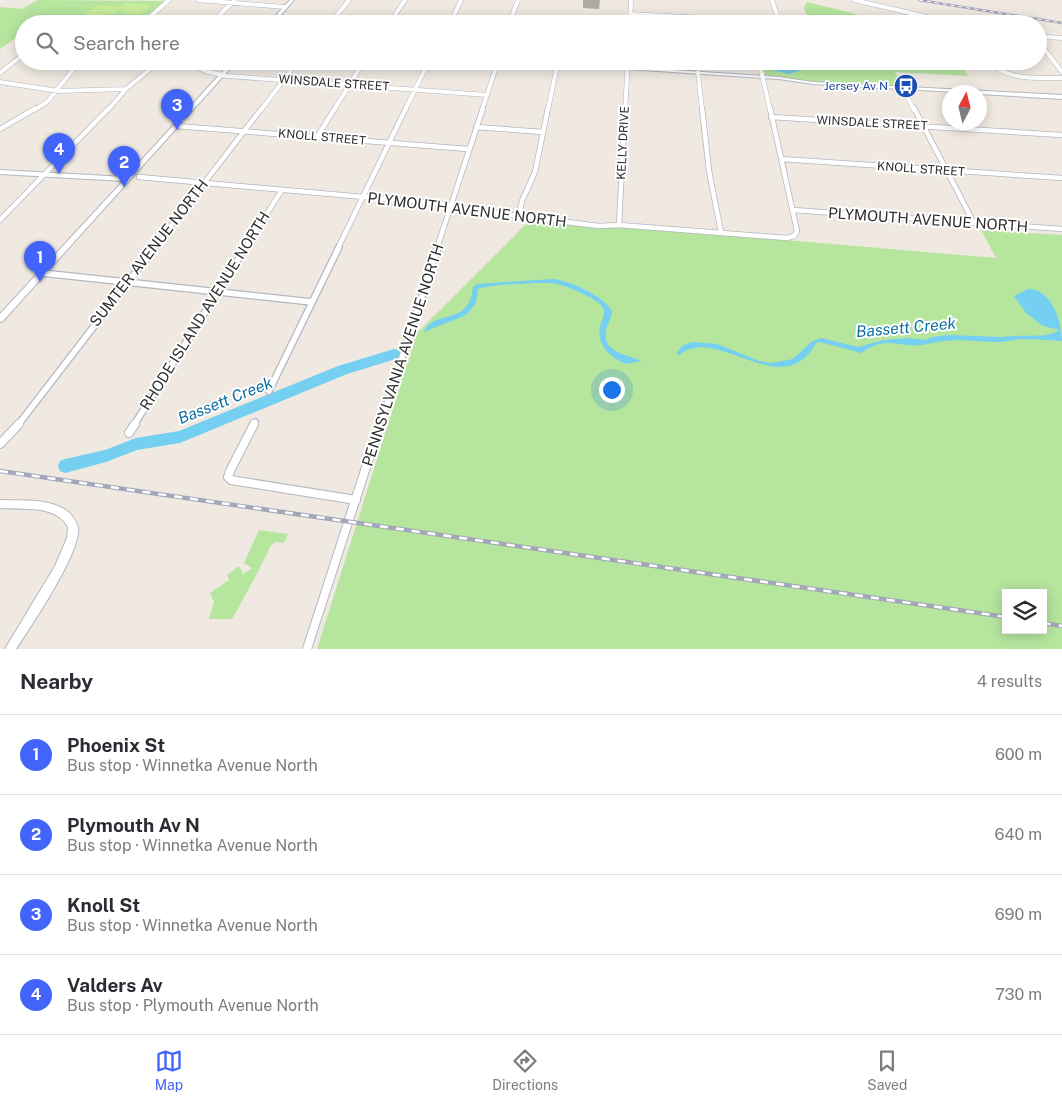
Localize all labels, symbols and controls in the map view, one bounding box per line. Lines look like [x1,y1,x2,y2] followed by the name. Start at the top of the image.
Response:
[15,15,1047,70] search box
[33,29,61,57] icon: search
[73,32,180,54] text: Search here
[278,72,390,94] street label: WINSDALE STREET
[893,73,919,99] bus stop icon: Jersey Av N
[824,79,888,93] place label: Jersey Av N
[942,85,987,130] north arrow
[161,89,193,130] pin: 3
[614,106,632,180] street label: KELLY DRIVE
[816,113,928,133] street label: WINSDALE STREET
[277,126,367,148] street label: KNOLL STREET
[43,133,75,174] pin: 4
[108,146,140,187] pin: 2
[877,159,965,179] street label: KNOLL STREET
[86,176,211,330] street label: SUMTER AVENUE NORTH
[367,189,568,230] street label: PLYMOUTH AVENUE NORTH
[827,204,1029,235] street label: PLYMOUTH AVENUE NORTH
[136,208,273,413] street label: RHODE ISLAND AVENUE NORTH
[24,241,56,282] pin: 1
[358,242,447,468] street label: PENNSYLVANIA AVENUE NORTH
[855,314,957,341] water label: Bassett Creek
[175,373,276,428] water label: Bassett Creek
[599,377,625,403] your location
[1002,589,1047,634] map controls
[1002,589,1047,634] button: layers
[20,669,93,694] text: Nearby
[977,672,1042,691] text: 4 results
[67,734,165,756] text: Phoenix St
[33,745,39,764] text: 1
[995,745,1042,764] text: 600 m
[67,756,318,775] text: Bus stop · Winnetka Avenue North
[67,814,200,836] text: Plymouth Av N
[31,825,41,844] text: 2
[994,825,1042,844] text: 640 m
[67,836,318,855] text: Bus stop · Winnetka Avenue North
[67,894,140,916] text: Knoll St
[31,905,41,924] text: 3
[995,905,1042,924] text: 690 m
[67,916,318,935] text: Bus stop · Winnetka Avenue North
[67,974,163,996] text: Valders Av
[31,985,41,1004] text: 4
[995,985,1042,1004] text: 730 m
[67,996,319,1015] text: Bus stop · Plymouth Avenue North
[155,1047,183,1093] tab: Map
[492,1047,558,1093] tab: Directions
[867,1047,907,1093] tab: Saved

